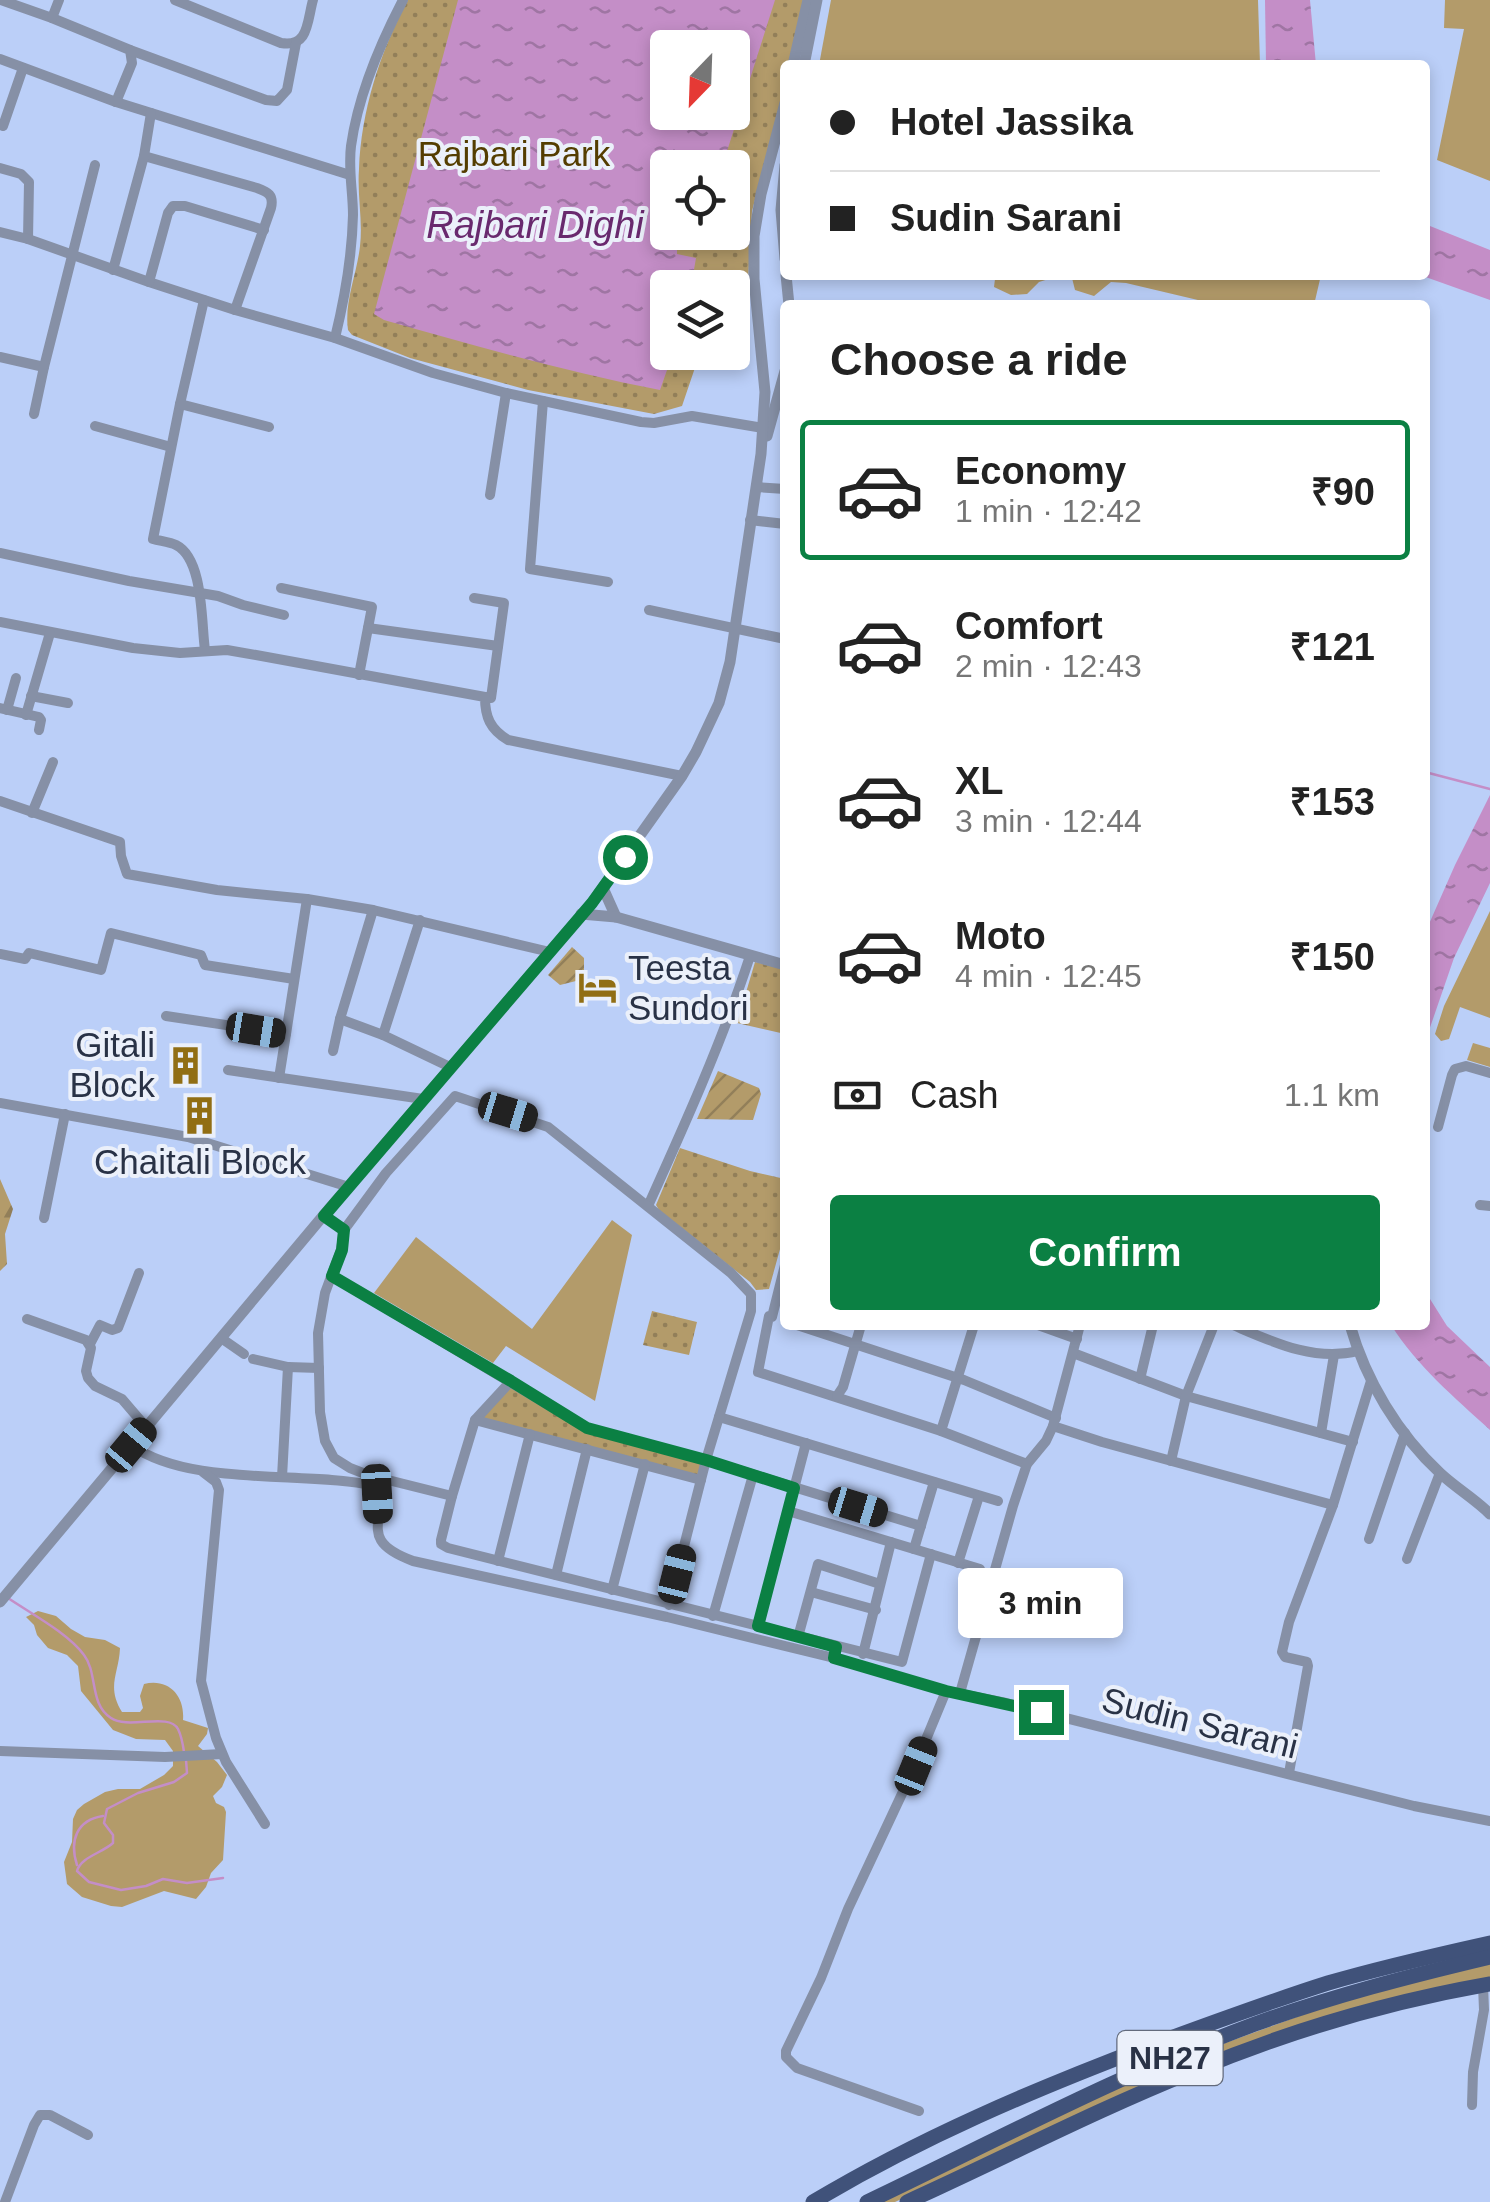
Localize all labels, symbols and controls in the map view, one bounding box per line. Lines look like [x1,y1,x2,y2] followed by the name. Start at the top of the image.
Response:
[650,30,750,130] north arrow
[650,30,750,370] map controls
[890,101,1133,143] text: Hotel Jassika
[418,134,611,173] park label: Rajbari Park
[650,150,750,250] button: locate
[890,197,1122,239] text: Sudin Sarani
[426,204,645,246] water label: Rajbari Dighi
[650,270,750,370] button: layers
[830,334,1128,385] text: Choose a ride
[835,445,925,535] icon: car
[955,450,1126,492] text: Economy
[1311,471,1375,513] text: ₹90
[955,493,1142,529] text: 1 min · 12:42
[835,600,925,690] icon: car
[955,605,1103,647] text: Comfort
[1290,626,1375,668] text: ₹121
[955,648,1142,684] text: 2 min · 12:43
[835,755,925,845] icon: car
[955,760,1004,802] text: XL
[1290,781,1375,823] text: ₹153
[955,803,1142,839] text: 3 min · 12:44
[603,835,648,880] route start
[835,910,925,1000] icon: car
[955,915,1046,957] text: Moto
[1290,936,1375,978] text: ₹150
[628,948,749,1027] place label: Teesta Sundori
[955,958,1142,994] text: 4 min · 12:45
[577,967,619,1009] hotel icon: Teesta Sundori
[224,1010,288,1050] car
[69,1025,155,1104] place label: Gitali Block
[164,1044,206,1086] building icon: Gitali Block
[830,1068,885,1123] icon: cash
[910,1074,999,1116] text: Cash
[1284,1077,1380,1113] text: 1.1 km
[475,1089,541,1135] car
[179,1094,221,1136] building icon: Chaitali Block
[94,1142,307,1181] place label: Chaitali Block
[830,1195,1380,1310] button: Confirm
[100,1412,162,1478] car
[360,1463,394,1525] car
[825,1484,891,1530] car
[655,1541,699,1607] car
[958,1567,1124,1637] callout: 3 min
[999,1585,1082,1621] text: 3 min
[1098,1679,1302,1766] street label: Sudin Sarani
[1019,1690,1064,1735] route end
[891,1733,941,1799] car
[1118,2031,1222,2085] road number: NH27

